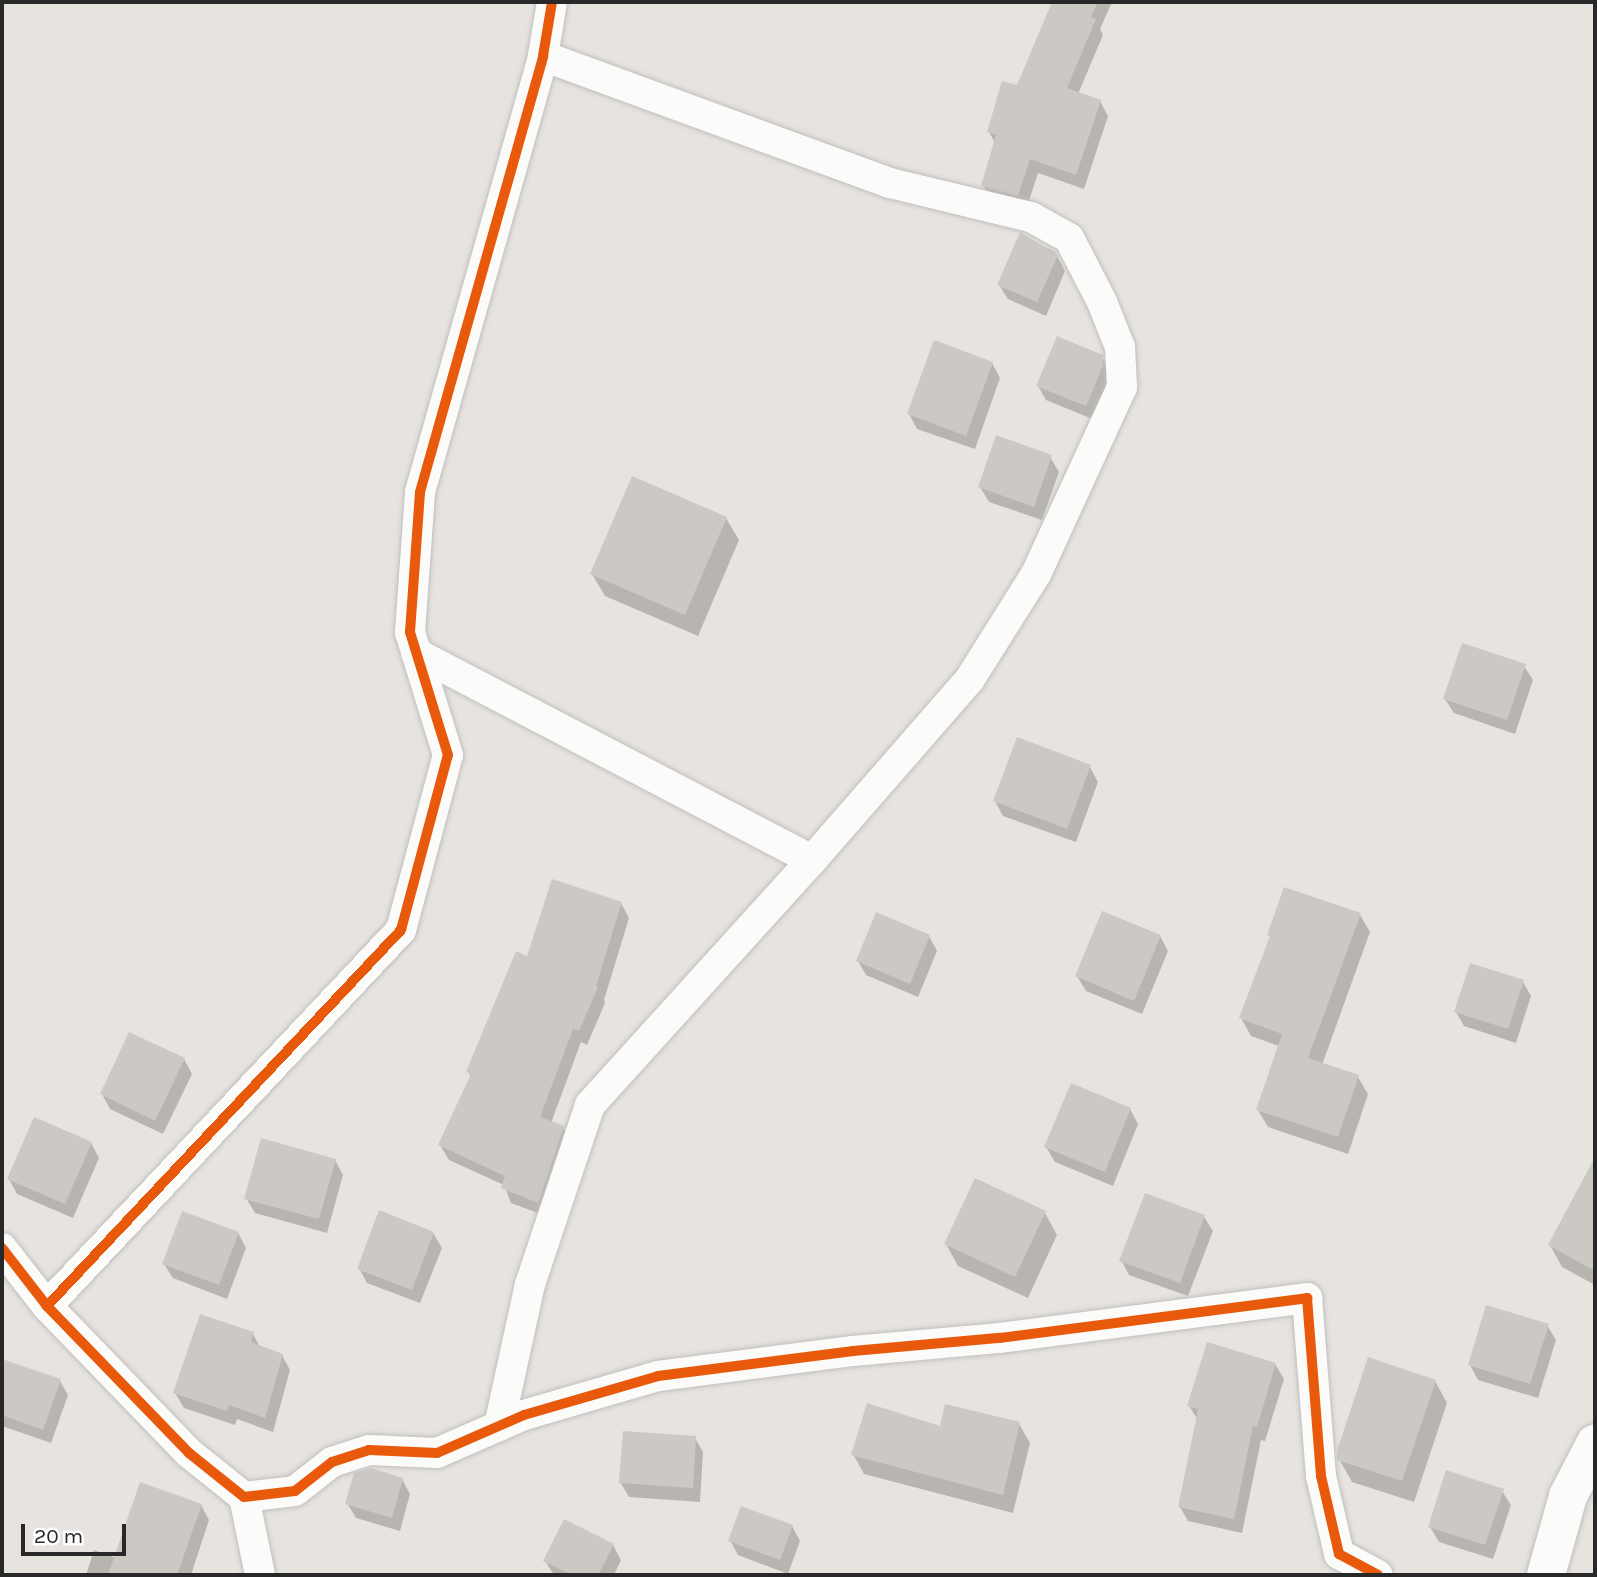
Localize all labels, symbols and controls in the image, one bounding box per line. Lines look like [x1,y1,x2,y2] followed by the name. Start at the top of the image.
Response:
[24,1510,130,1554] scale bar
[34,1524,83,1548] text: 20 m

